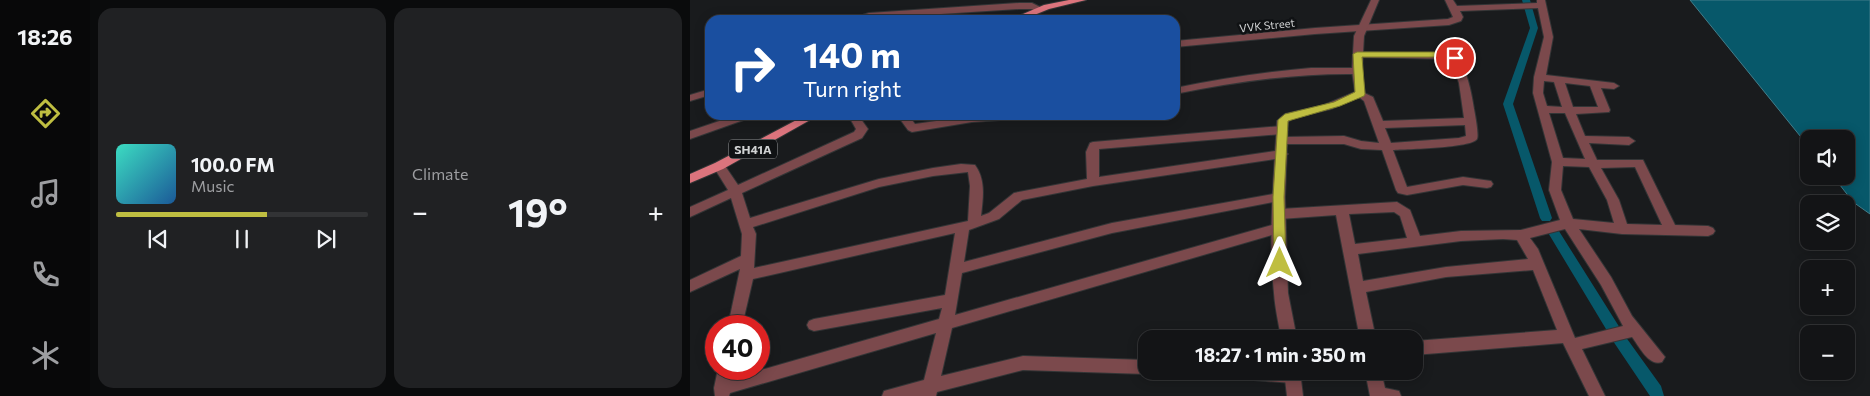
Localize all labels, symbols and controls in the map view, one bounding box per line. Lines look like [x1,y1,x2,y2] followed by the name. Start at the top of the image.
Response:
[1239,16,1296,34] street label: VVK Street
[17,23,73,50] text: 18:26
[803,32,901,75] text: 140 m
[720,35,785,100] icon: right
[1434,37,1476,79] pin
[1441,44,1469,72] icon: arrive
[803,75,901,102] text: Turn right
[28,96,63,131] icon: directions
[1800,130,1855,380] map controls
[1800,130,1855,185] button: sound
[729,140,777,158] road number: SH41A
[191,153,275,176] text: 100.0 FM
[412,164,468,183] text: Climate
[28,176,63,211] icon: music
[191,176,235,195] text: Music
[508,188,568,235] text: 19°
[412,194,428,228] text: −
[648,194,664,228] text: +
[1800,195,1855,250] button: layers
[144,225,172,253] icon: previous
[228,225,256,253] icon: pause
[312,225,340,253] icon: next
[1253,236,1305,288] position arrow
[28,257,63,292] icon: phone
[1800,260,1855,315] button: +
[705,315,770,380] speed limit sign: 40
[1800,325,1855,380] button: −
[28,338,63,373] icon: climate
[1195,343,1366,366] text: 18:27 · 1 min · 350 m

